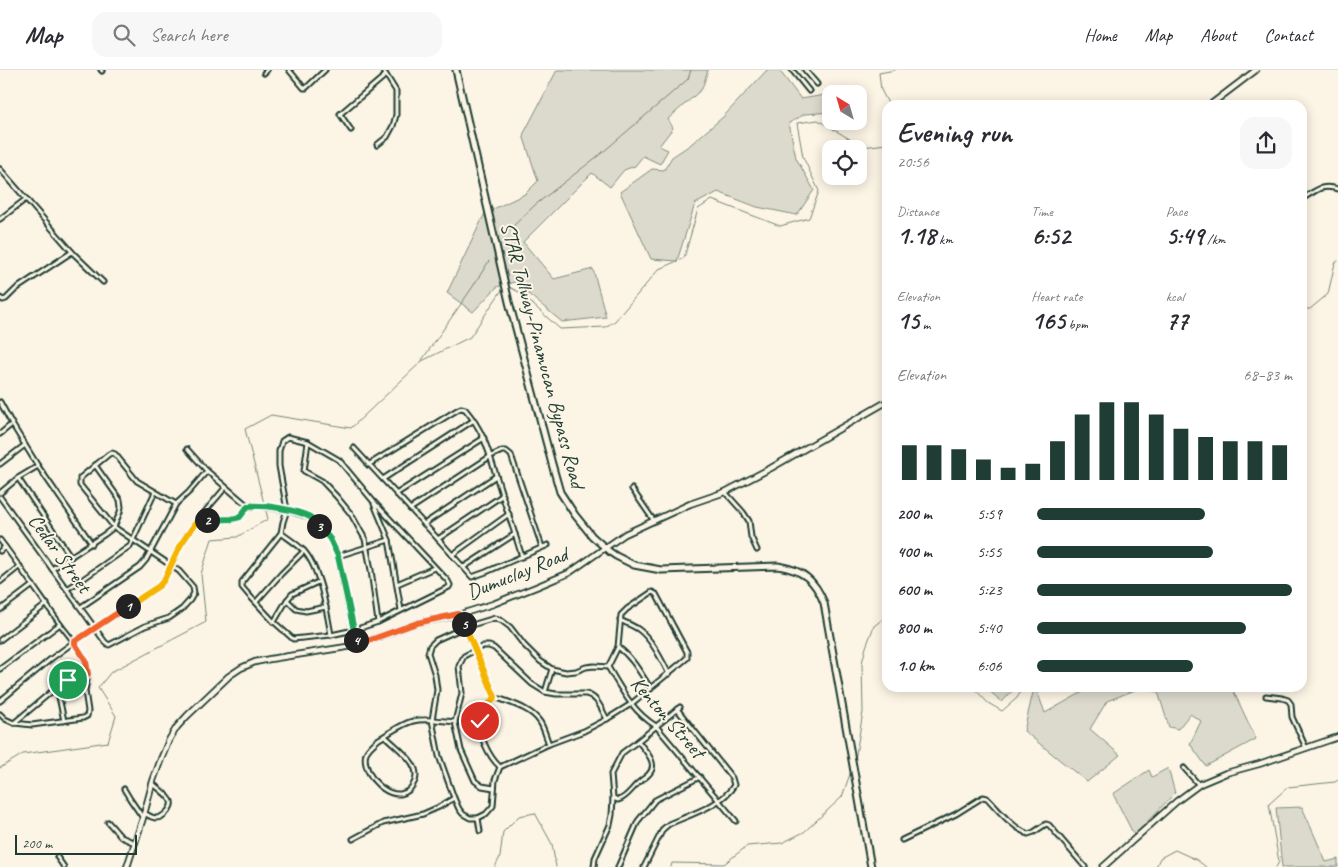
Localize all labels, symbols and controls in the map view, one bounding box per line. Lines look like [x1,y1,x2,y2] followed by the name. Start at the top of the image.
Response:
[92,12,442,57] search box
[25,20,62,50] text: Map
[110,21,138,49] icon: search
[150,23,228,47] text: Search here
[1084,24,1117,46] text: Home
[1145,24,1172,46] text: Map
[1200,24,1236,46] text: About
[1264,24,1313,46] text: Contact
[822,85,868,130] north arrow
[822,85,867,185] map controls
[897,115,1012,150] text: Evening run
[1240,117,1292,169] button: share
[822,140,867,185] button: locate
[897,152,929,172] text: 20:56
[897,203,939,220] text: Distance
[1031,203,1053,220] text: Time
[1166,203,1187,220] text: Pace
[495,219,592,493] street label: STAR Tollway-Pinamucan Bypass Road
[897,220,936,252] text: 1.18
[1031,220,1070,252] text: 6:52
[1166,220,1204,252] text: 5:49
[936,231,953,248] text: km
[1204,231,1225,248] text: /km
[897,288,940,305] text: Elevation
[1031,288,1082,305] text: Heart rate
[1166,288,1184,305] text: kcal
[897,305,919,337] text: 15
[1031,305,1065,337] text: 165
[1166,305,1188,337] text: 77
[919,316,930,333] text: m
[1065,316,1088,333] text: bpm
[897,365,946,385] text: Elevation
[1243,365,1292,385] text: 68–83 m
[897,504,932,524] text: 200 m
[977,504,1002,524] text: 5:59
[23,508,99,599] street label: Cedar Street
[194,508,220,532] pin: 2
[204,512,211,529] text: 2
[306,514,332,538] pin: 3
[316,518,323,535] text: 3
[463,540,575,605] street label: Dumuclay Road
[897,542,932,562] text: 400 m
[977,542,1002,562] text: 5:55
[897,580,932,600] text: 600 m
[977,580,1002,600] text: 5:23
[116,594,140,618] pin: 1
[125,598,132,615] text: 1
[452,612,476,636] pin: 5
[461,616,468,633] text: 5
[897,618,932,638] text: 800 m
[977,618,1002,638] text: 5:40
[344,628,368,652] pin: 4
[353,632,360,649] text: 4
[897,656,934,676] text: 1.0 km
[977,656,1002,676] text: 6:06
[47,659,89,701] pin
[54,666,82,694] icon: arrive
[625,671,713,766] street label: Kenton Street
[459,700,501,742] pin
[466,707,494,735] icon: check
[15,832,138,855] scale bar
[22,835,52,852] text: 200 m

